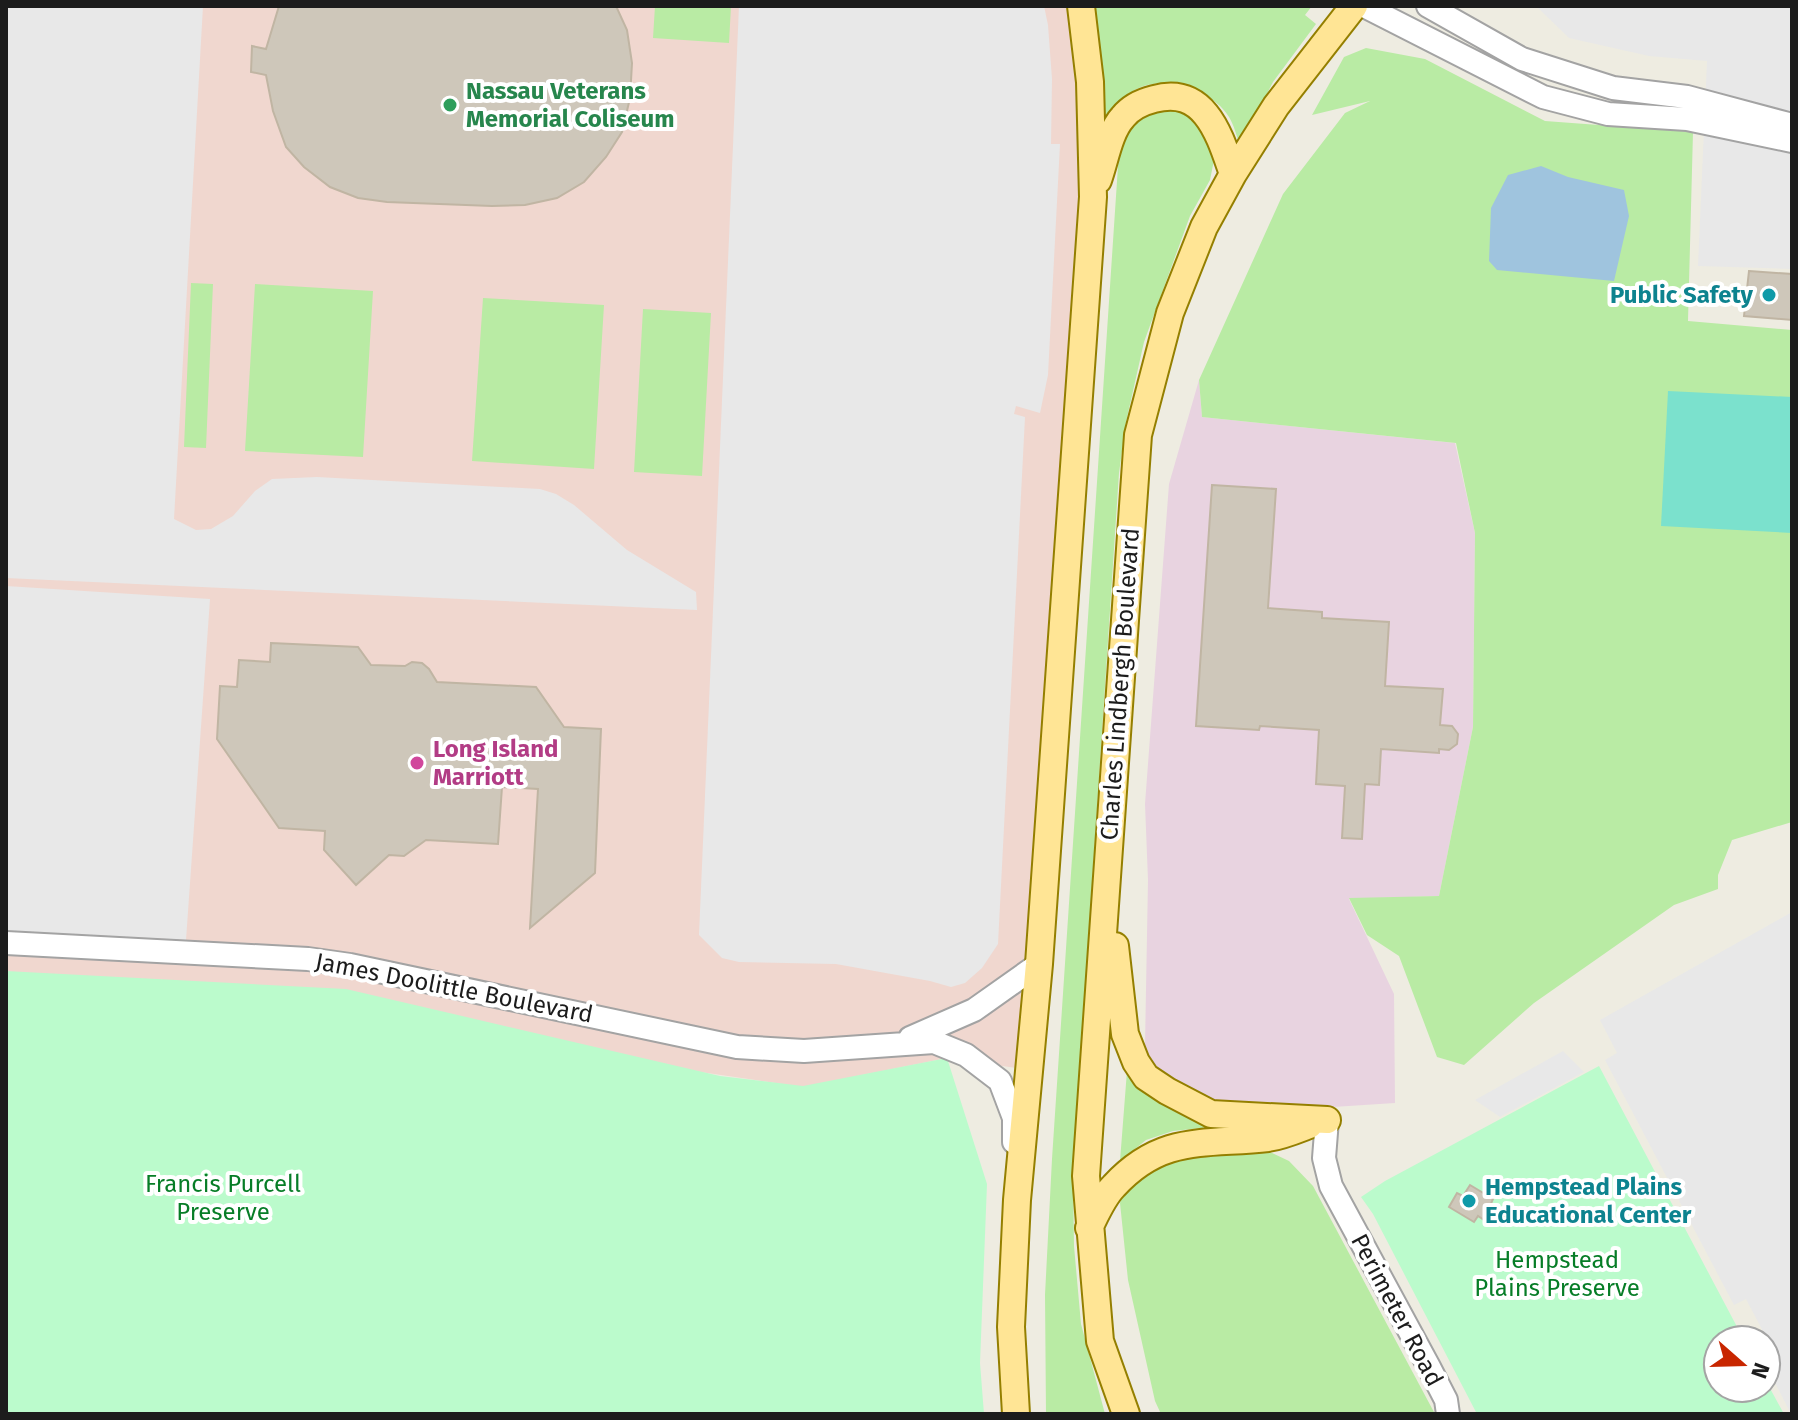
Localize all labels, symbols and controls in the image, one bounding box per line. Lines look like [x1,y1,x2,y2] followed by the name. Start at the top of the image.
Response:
[466,77,675,133] place label: Nassau Veterans Memorial Coliseum
[441,96,459,114] marker: Nassau Veterans Memorial Coliseum
[1610,281,1754,309] place label: Public Safety
[1760,286,1778,304] marker: Public Safety
[1095,527,1145,841] street label: Charles Lindbergh Boulevard
[433,735,559,791] place label: Long Island Marriott
[408,754,426,772] marker: Long Island Marriott
[313,947,595,1029] street label: James Doolittle Boulevard
[145,1170,301,1226] park label: Francis Purcell Preserve
[1485,1173,1692,1229] place label: Hempstead Plains Educational Center
[1460,1192,1478,1210] marker: Hempstead Plains Educational Center
[1345,1229,1449,1391] street label: Perimeter Road
[1474,1246,1640,1302] park label: Hempstead Plains Preserve
[1702,1324,1782,1404] north arrow
[1745,1359,1776,1382] text: N

